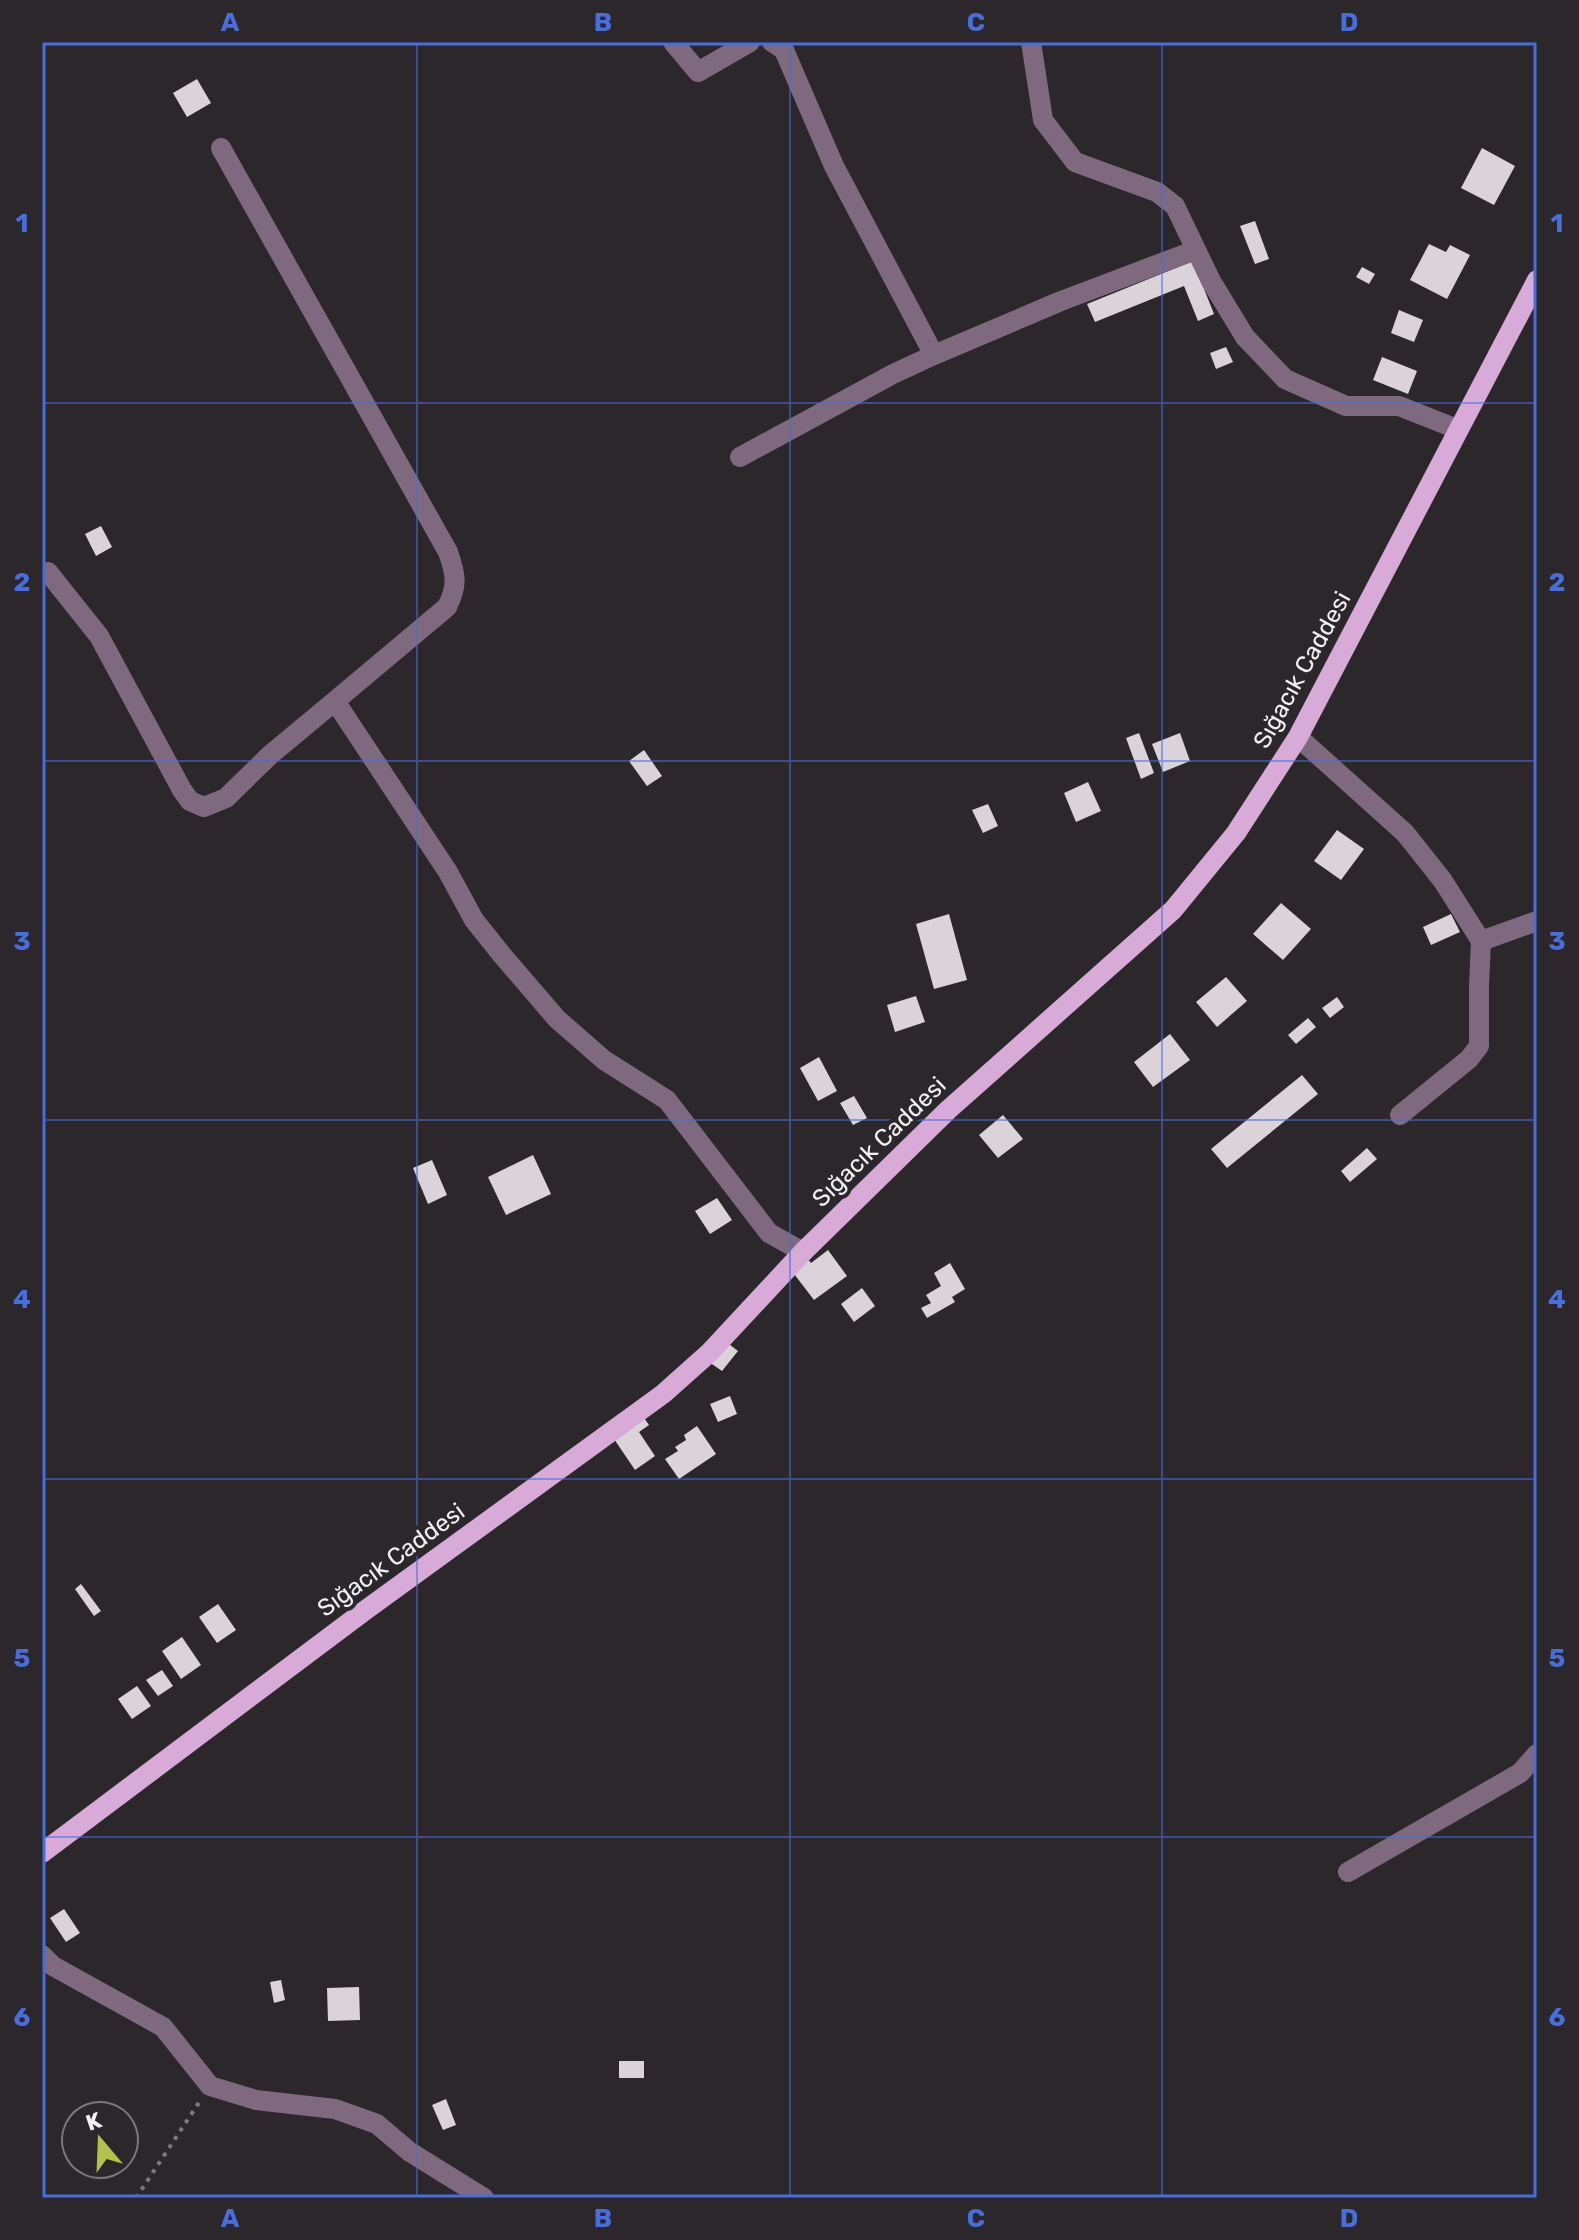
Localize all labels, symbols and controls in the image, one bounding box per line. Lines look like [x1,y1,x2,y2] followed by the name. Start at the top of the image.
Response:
[221,7,240,38] text: A
[594,7,612,38] text: B
[967,7,985,38] text: C
[1340,7,1358,38] text: D
[16,208,28,239] text: 1
[1551,208,1563,239] text: 1
[14,567,30,598] text: 2
[1549,567,1565,598] text: 2
[1247,587,1357,753] street label: Sığacık Caddesi
[13,926,31,957] text: 3
[1548,926,1566,957] text: 3
[806,1071,952,1213] street label: Sığacık Caddesi
[13,1284,31,1315] text: 4
[1548,1284,1566,1315] text: 4
[312,1497,470,1623] street label: Sığacık Caddesi
[14,1643,30,1674] text: 5
[1549,1643,1565,1674] text: 5
[14,2002,31,2033] text: 6
[1549,2002,1566,2033] text: 6
[60,2100,140,2180] north arrow
[82,2106,105,2137] text: K
[221,2203,240,2234] text: A
[594,2203,612,2234] text: B
[967,2203,985,2234] text: C
[1340,2203,1358,2234] text: D

